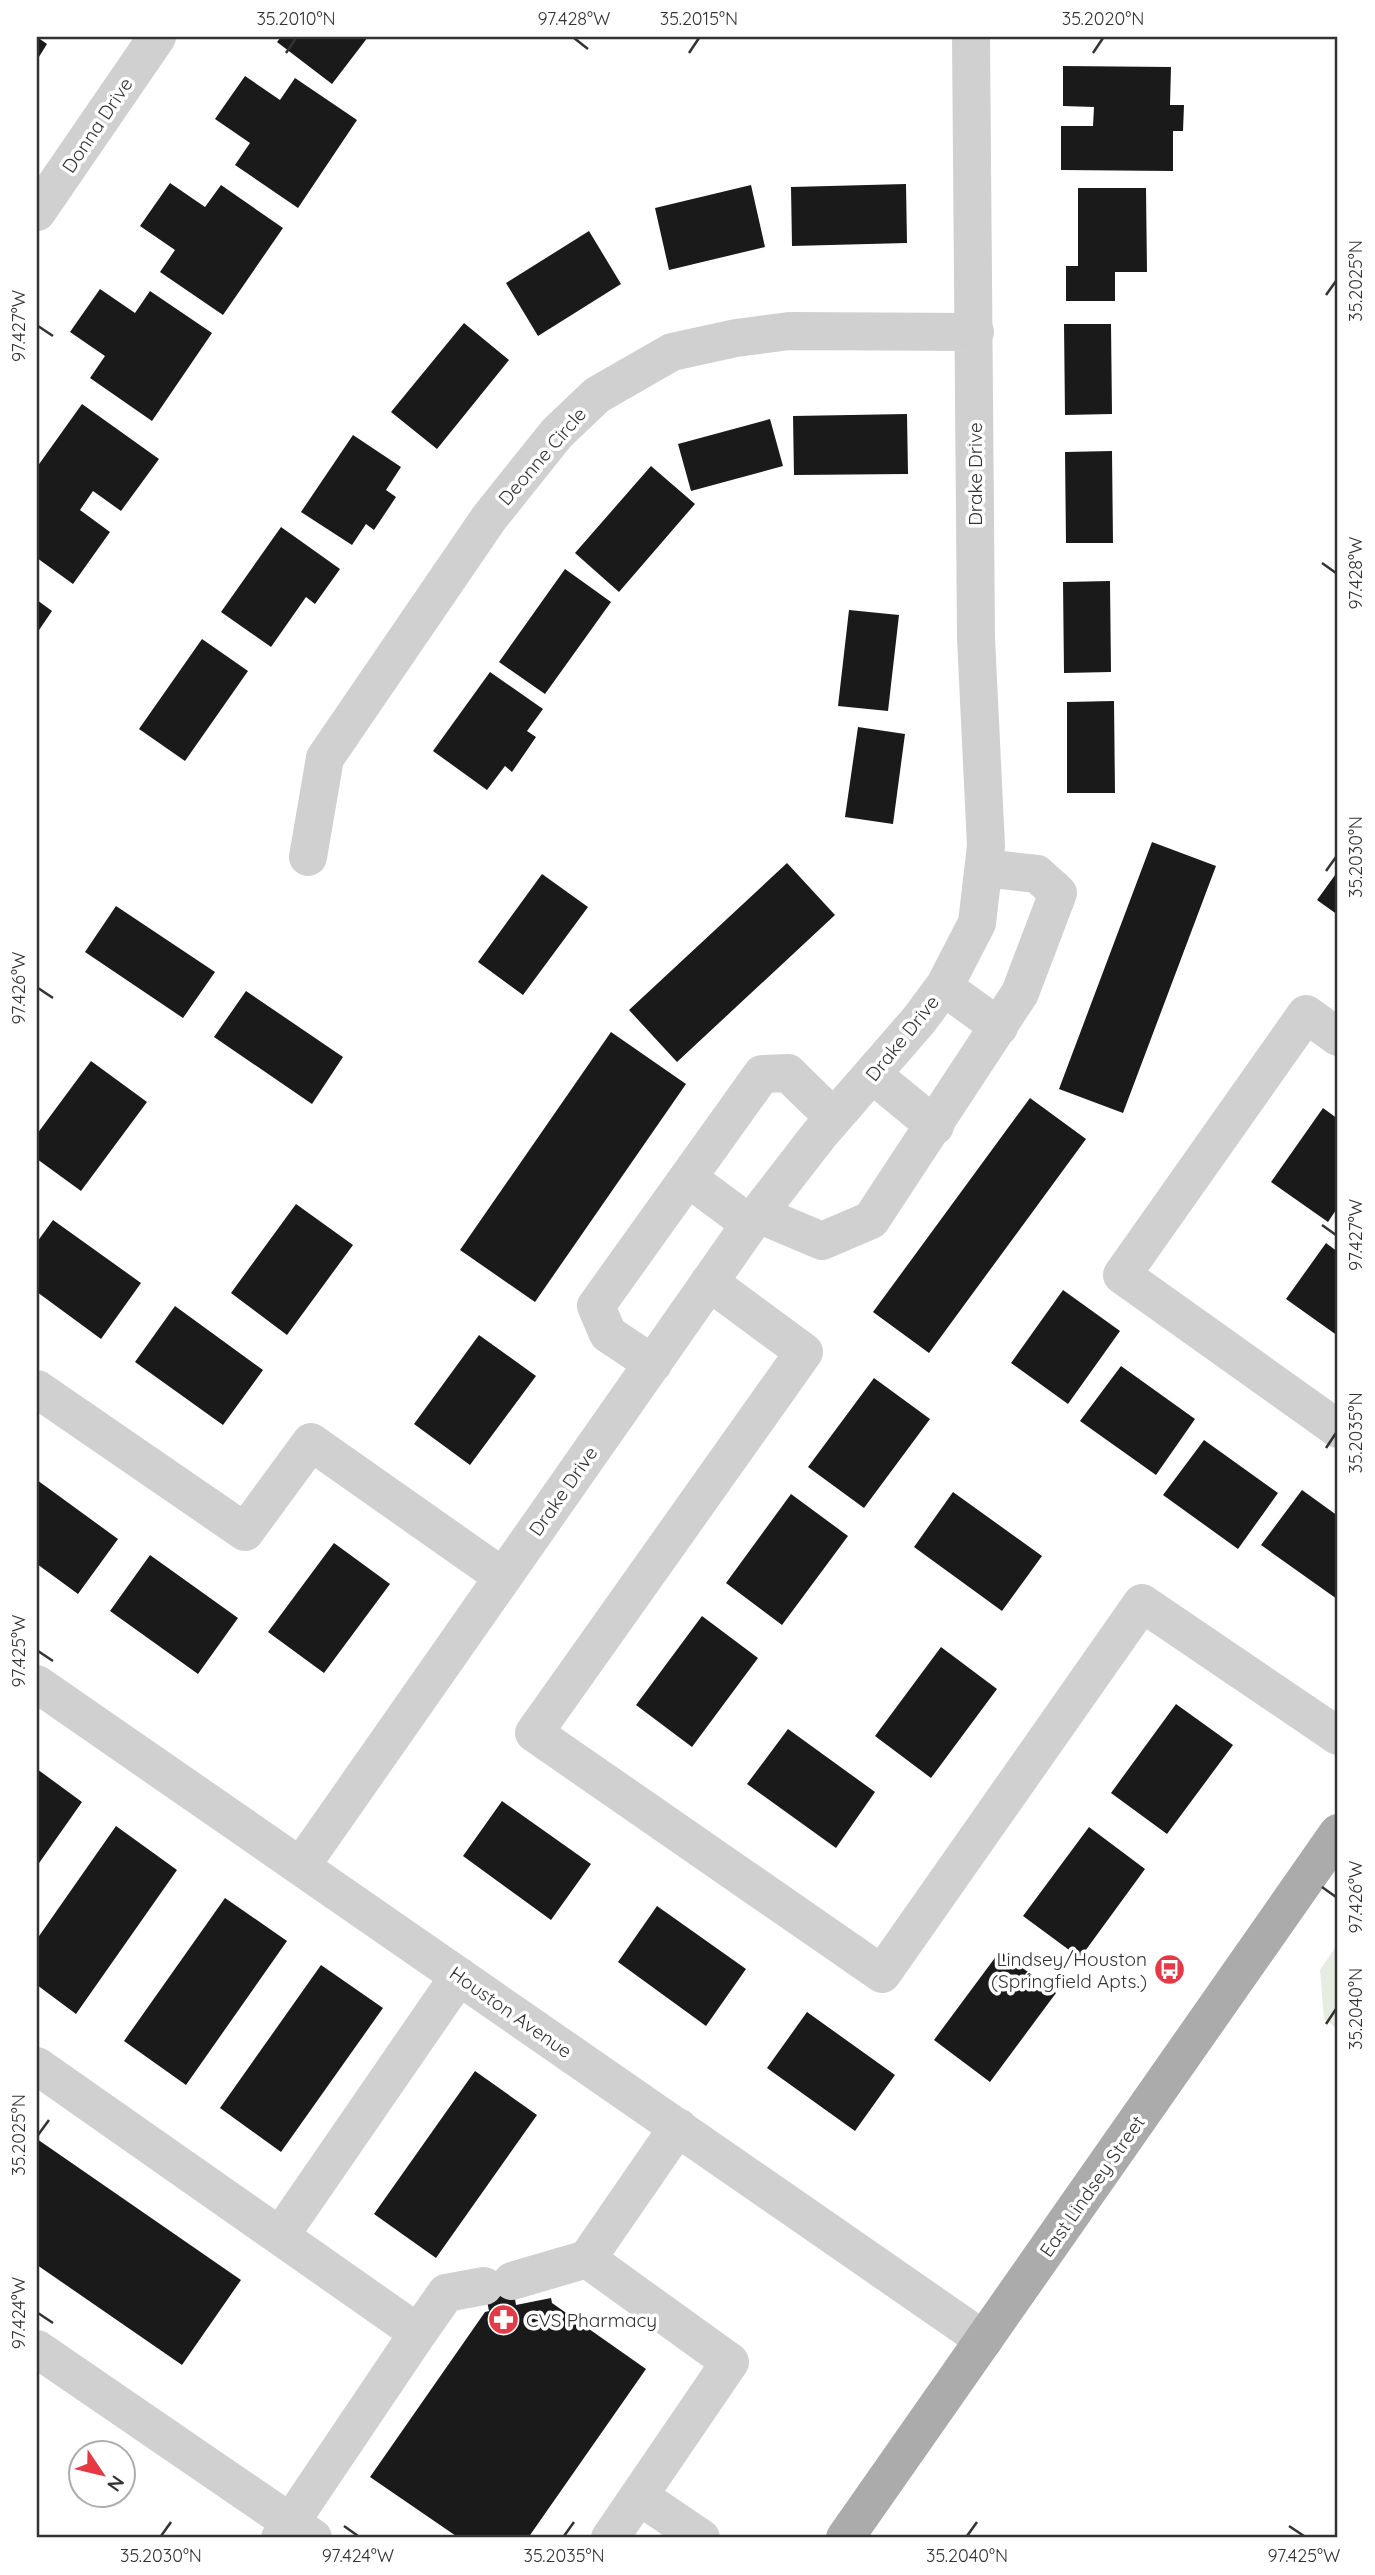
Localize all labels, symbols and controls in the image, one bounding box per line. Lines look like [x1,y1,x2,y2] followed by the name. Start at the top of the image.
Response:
[256,7,336,30] text: 35.2010°N
[538,7,610,30] text: 97.428°W
[660,7,738,30] text: 35.2015°N
[1062,7,1144,30] text: 35.2020°N
[56,73,138,177] street label: Donna Drive
[1344,240,1367,322] text: 35.2025°N
[7,290,30,362] text: 97.427°W
[493,402,591,510] street label: Deonne Circle
[963,422,987,526] street label: Drake Drive
[1344,537,1367,609] text: 97.428°W
[1344,816,1367,898] text: 35.2030°N
[7,952,30,1024] text: 97.426°W
[860,990,944,1086] street label: Drake Drive
[1344,1199,1367,1271] text: 97.427°W
[1344,1392,1367,1474] text: 35.2035°N
[523,1442,603,1540] street label: Drake Drive
[7,1615,30,1687] text: 97.425°W
[1344,1861,1367,1933] text: 97.426°W
[991,1947,1147,1993] place label: Lindsey/Houston (Springfield Apts.)
[1153,1953,1187,1987] bus stop icon: Lindsey/Houston (Springfield Apts.)
[445,1961,577,2063] street label: Houston Avenue
[1344,1968,1367,2050] text: 35.2040°N
[7,2094,30,2176] text: 35.2025°N
[1034,2111,1150,2261] street label: East Lindsey Street
[7,2277,30,2349] text: 97.424°W
[486,2303,520,2337] pharmacy icon: CVS Pharmacy
[526,2308,657,2332] place label: CVS Pharmacy
[66,2438,136,2508] north arrow
[102,2471,130,2496] text: N
[120,2544,202,2567] text: 35.2030°N
[322,2544,394,2567] text: 97.424°W
[523,2544,605,2567] text: 35.2035°N
[926,2544,1008,2567] text: 35.2040°N
[1268,2544,1340,2567] text: 97.425°W

